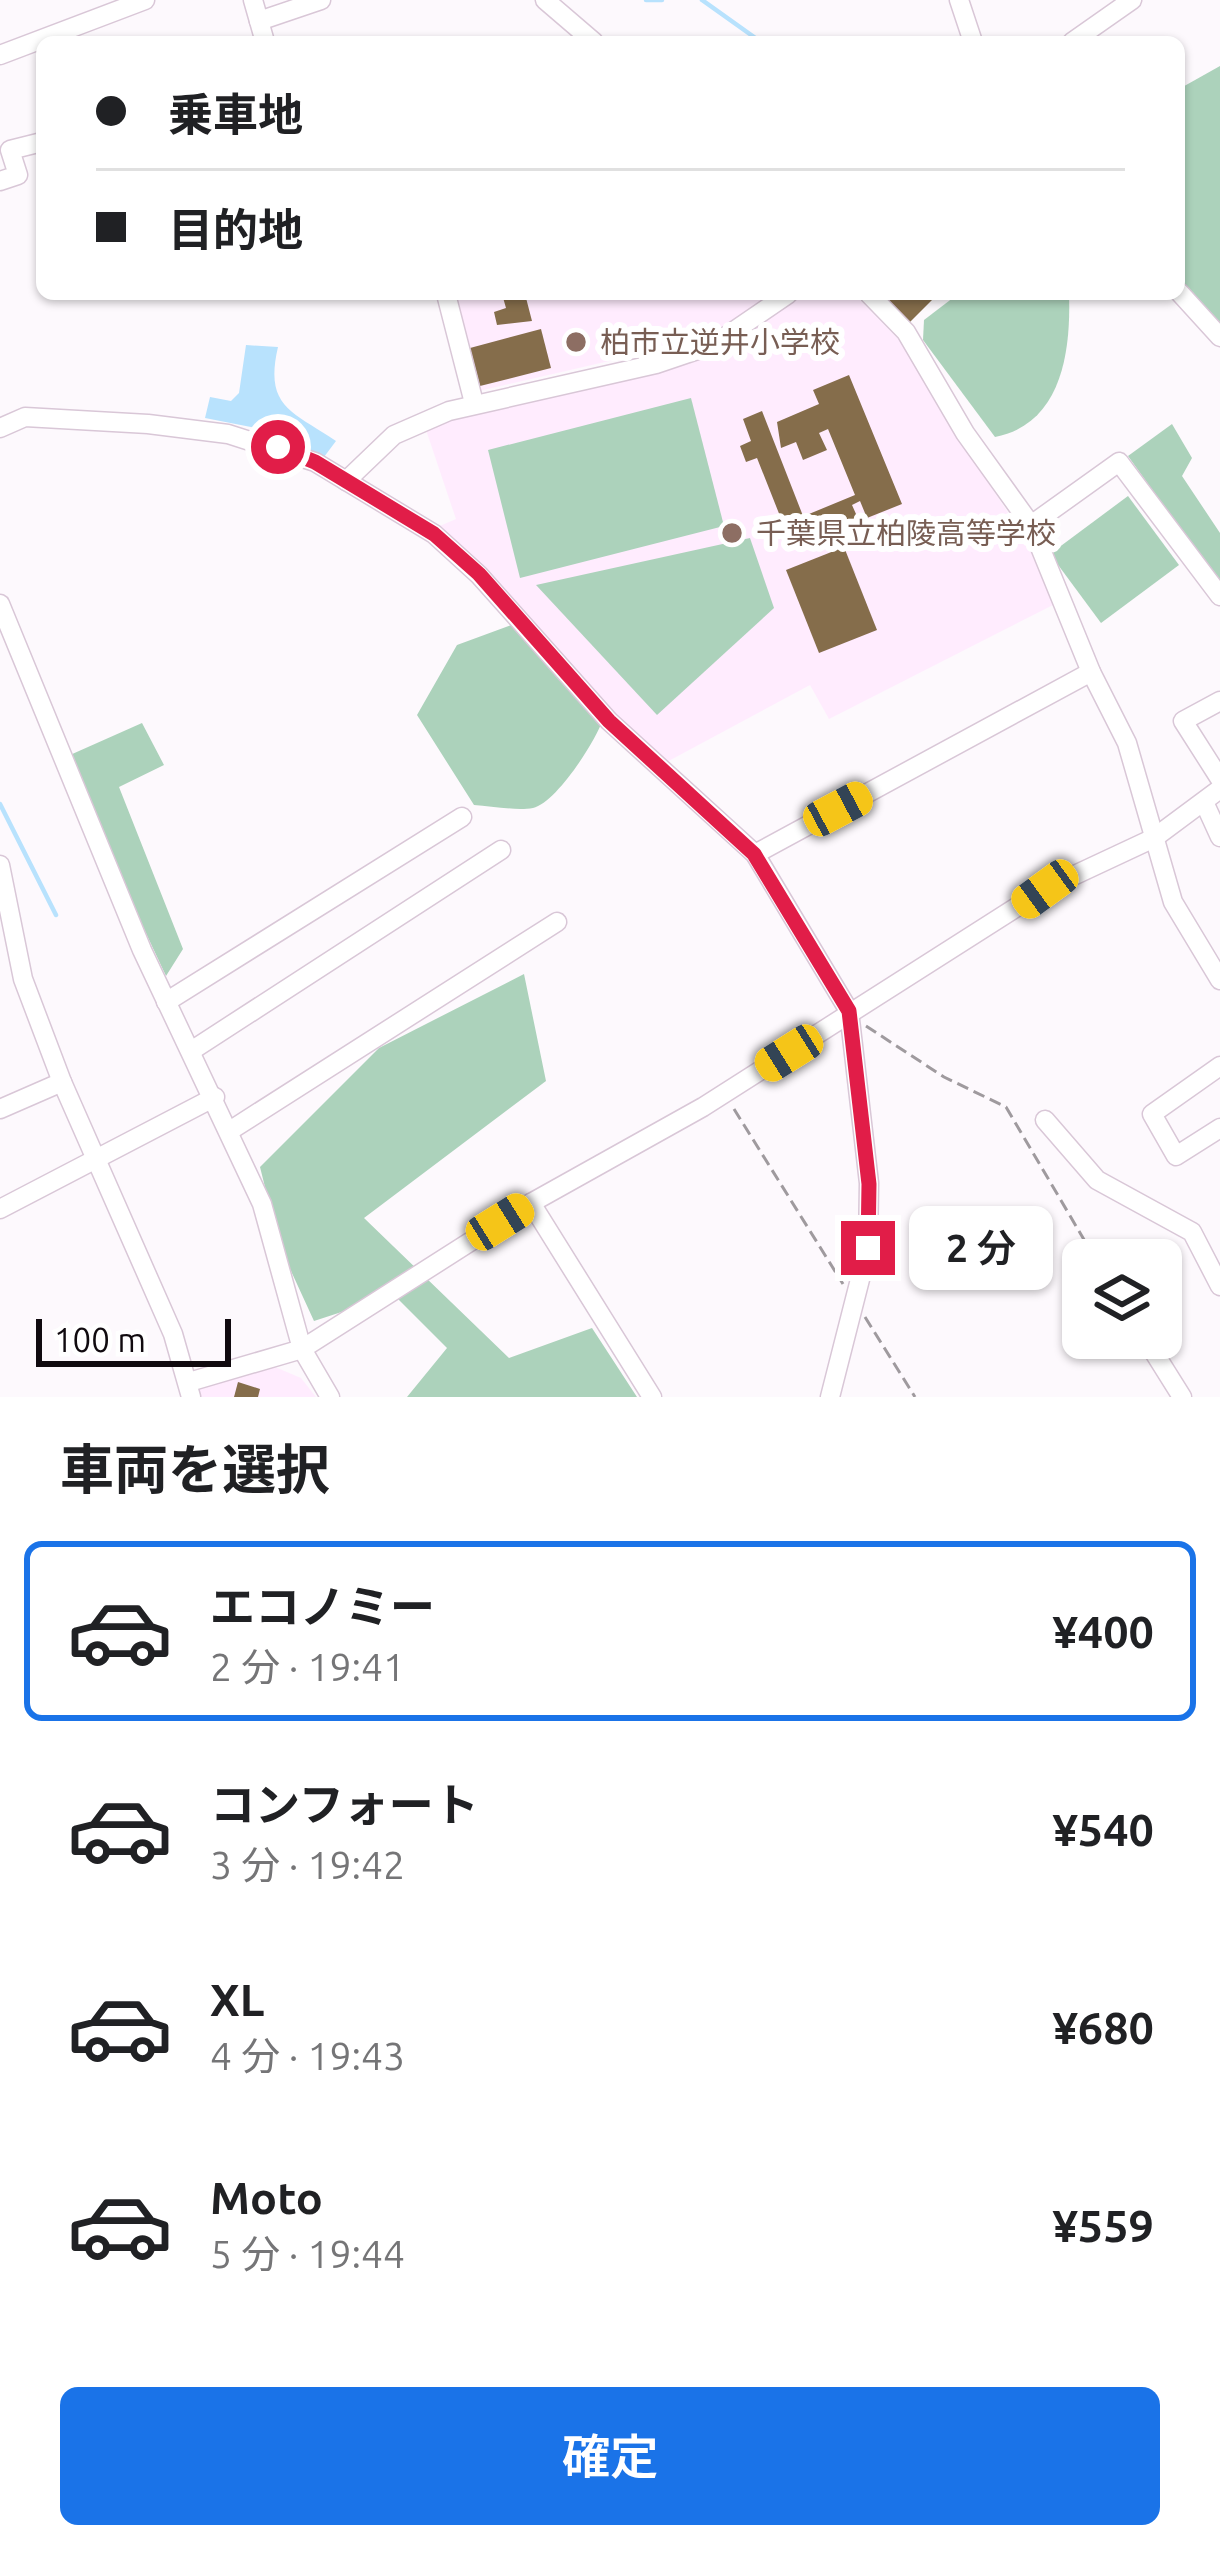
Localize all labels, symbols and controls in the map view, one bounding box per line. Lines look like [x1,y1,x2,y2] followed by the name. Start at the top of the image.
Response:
[168,89,303,140] text: 乗車地
[168,204,303,255] text: 目的地
[600,325,840,359] place label: 柏市立逆井小学校
[563,329,589,355] marker: 柏市立逆井小学校
[251,420,305,474] route start
[756,516,1056,550] place label: 千葉県立柏陵高等学校
[719,520,745,546] marker: 千葉県立柏陵高等学校
[798,776,878,842] car
[1005,853,1085,925] car
[749,1019,829,1087] car
[460,1188,540,1256] car
[910,1206,1054,1290] callout: 2 分
[841,1221,895,1275] route end
[946,1226,1016,1269] text: 2 分
[1062,1239,1182,1359] map controls
[1062,1239,1182,1359] button: layers
[36,1313,231,1366] scale bar
[54,1321,146,1358] text: 100 m
[60,1439,330,1499] text: 車両を選択
[66,1577,174,1685] icon: car
[210,1581,435,1632] text: エコノミー
[1052,1606,1154,1657] text: ¥400
[210,1645,405,1688] text: 2 分 · 19:41
[66,1775,174,1883] icon: car
[210,1779,479,1830] text: コンフォート
[1052,1804,1154,1855] text: ¥540
[210,1843,405,1886] text: 3 分 · 19:42
[66,1973,174,2081] icon: car
[210,1974,264,2025] text: XL
[1052,2002,1154,2053] text: ¥680
[210,2034,405,2077] text: 4 分 · 19:43
[66,2171,174,2279] icon: car
[210,2172,323,2223] text: Moto
[1052,2200,1154,2251] text: ¥559
[210,2232,405,2275] text: 5 分 · 19:44
[60,2387,1160,2525] button: 確定

